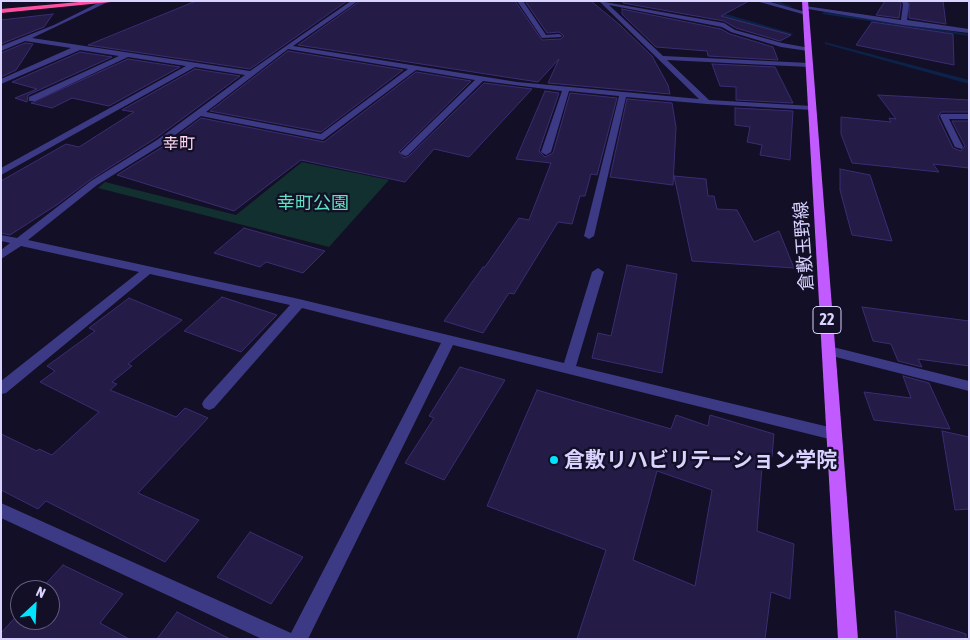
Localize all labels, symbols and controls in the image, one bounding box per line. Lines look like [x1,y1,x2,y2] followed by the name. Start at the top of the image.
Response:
[163,134,195,154] district label: 幸町
[277,192,349,214] park label: 幸町公園
[790,200,818,292] street label: 倉敷玉野線
[813,306,841,334] road number: 22
[564,447,837,473] place label: 倉敷リハビリテーション学院
[548,454,560,466] marker: 倉敷リハビリテーション学院
[10,580,60,630] north arrow
[34,583,48,601] text: N

